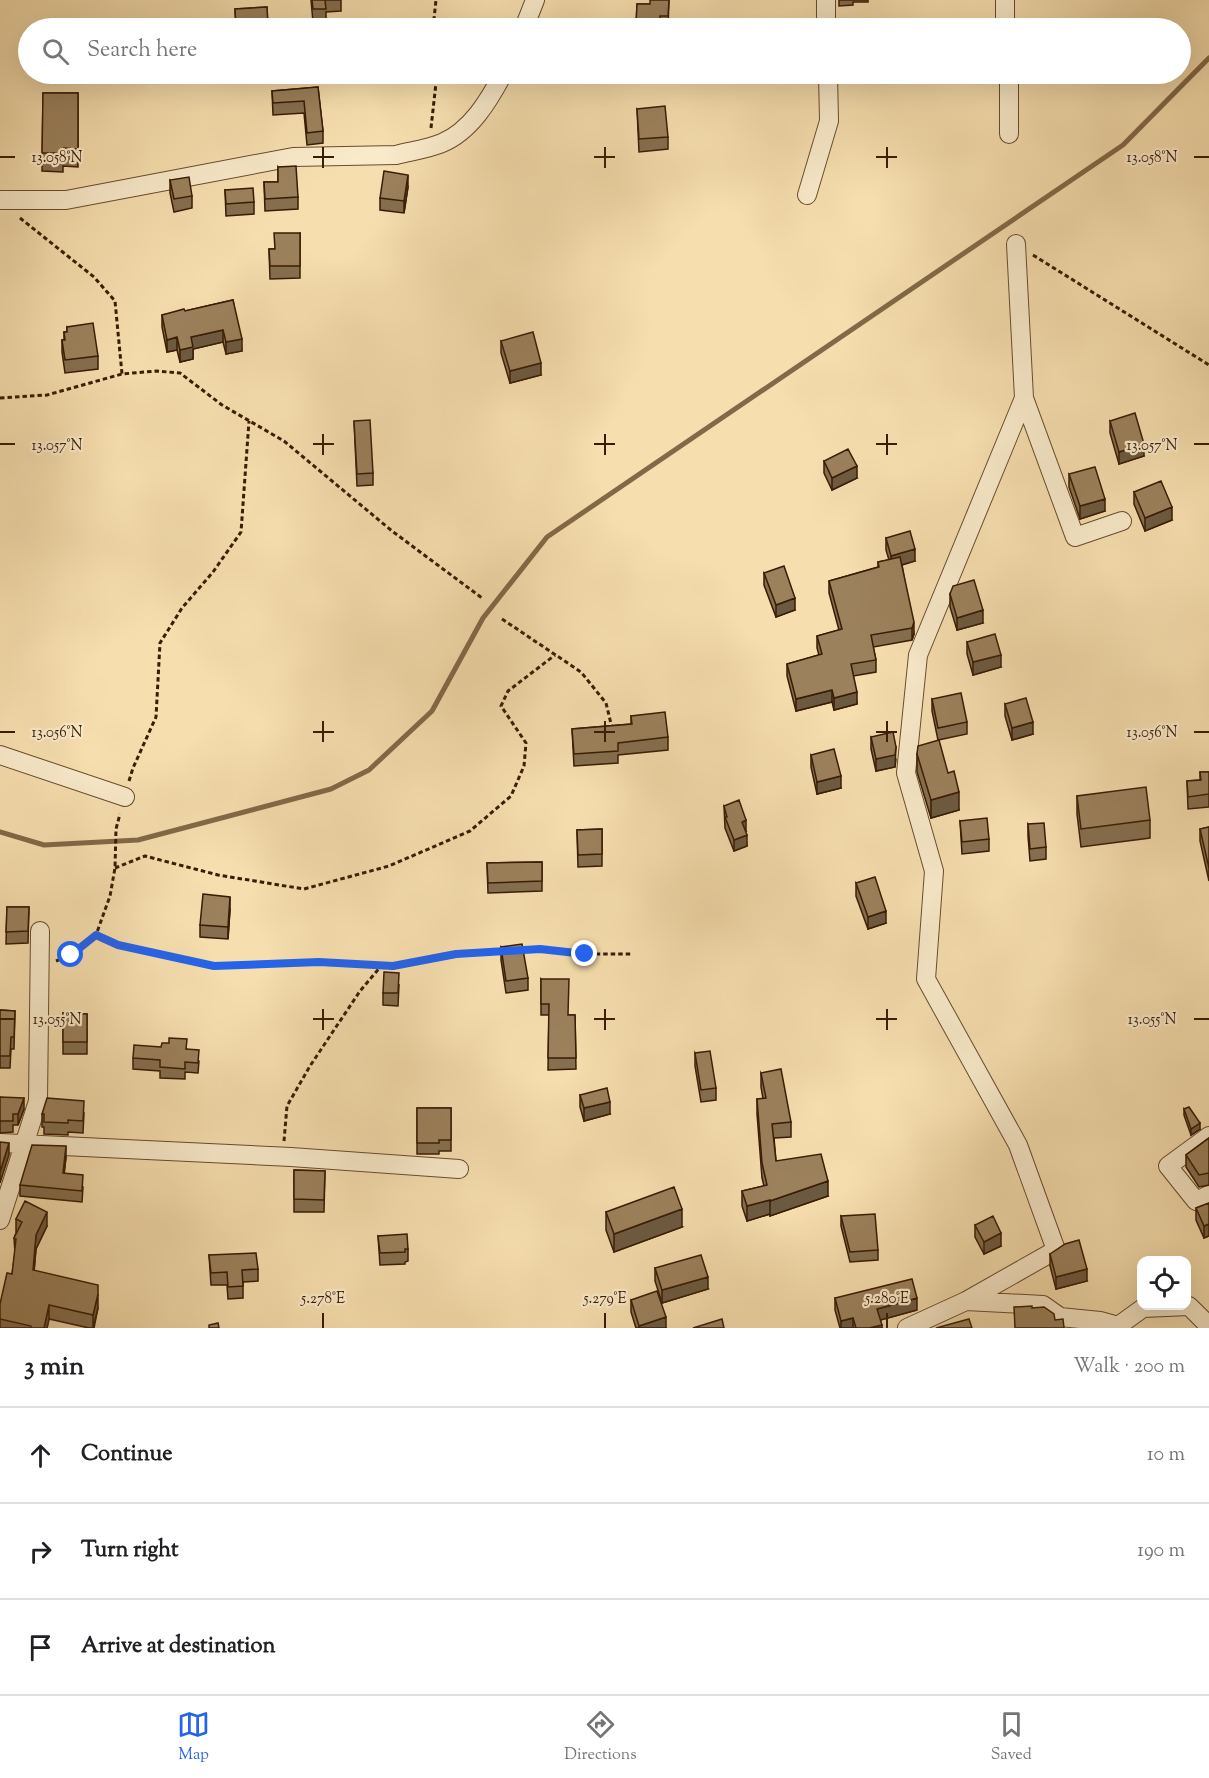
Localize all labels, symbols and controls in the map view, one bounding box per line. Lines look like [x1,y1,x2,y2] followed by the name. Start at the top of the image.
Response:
[18,18,1191,84] search box
[39,35,72,68] icon: search
[87,35,197,67] text: Search here
[32,148,83,169] text: 13.058°N
[1127,148,1178,169] text: 13.058°N
[32,436,83,457] text: 13.057°N
[1127,436,1178,457] text: 13.057°N
[32,723,82,744] text: 13.056°N
[1127,723,1177,744] text: 13.056°N
[571,940,597,966] route end
[57,941,83,967] route start
[33,1010,81,1031] text: 13.055°N
[1128,1010,1176,1031] text: 13.055°N
[1137,1256,1191,1310] map controls
[1137,1256,1191,1310] button: locate
[300,1289,345,1310] text: 5.278°E
[582,1289,627,1310] text: 5.279°E
[864,1289,909,1310] text: 5.280°E
[24,1349,84,1386] text: 3 min
[1073,1353,1185,1382] text: Walk · 200 m
[24,1439,57,1472] icon: ahead
[81,1439,172,1471] text: Continue
[1147,1441,1185,1470] text: 10 m
[24,1535,57,1568] icon: right
[81,1535,178,1567] text: Turn right
[1137,1537,1185,1566] text: 190 m
[24,1631,57,1664] icon: arrive
[81,1631,276,1663] text: Arrive at destination
[177,1708,210,1767] tab: Map
[564,1708,637,1767] tab: Directions
[991,1708,1032,1767] tab: Saved

